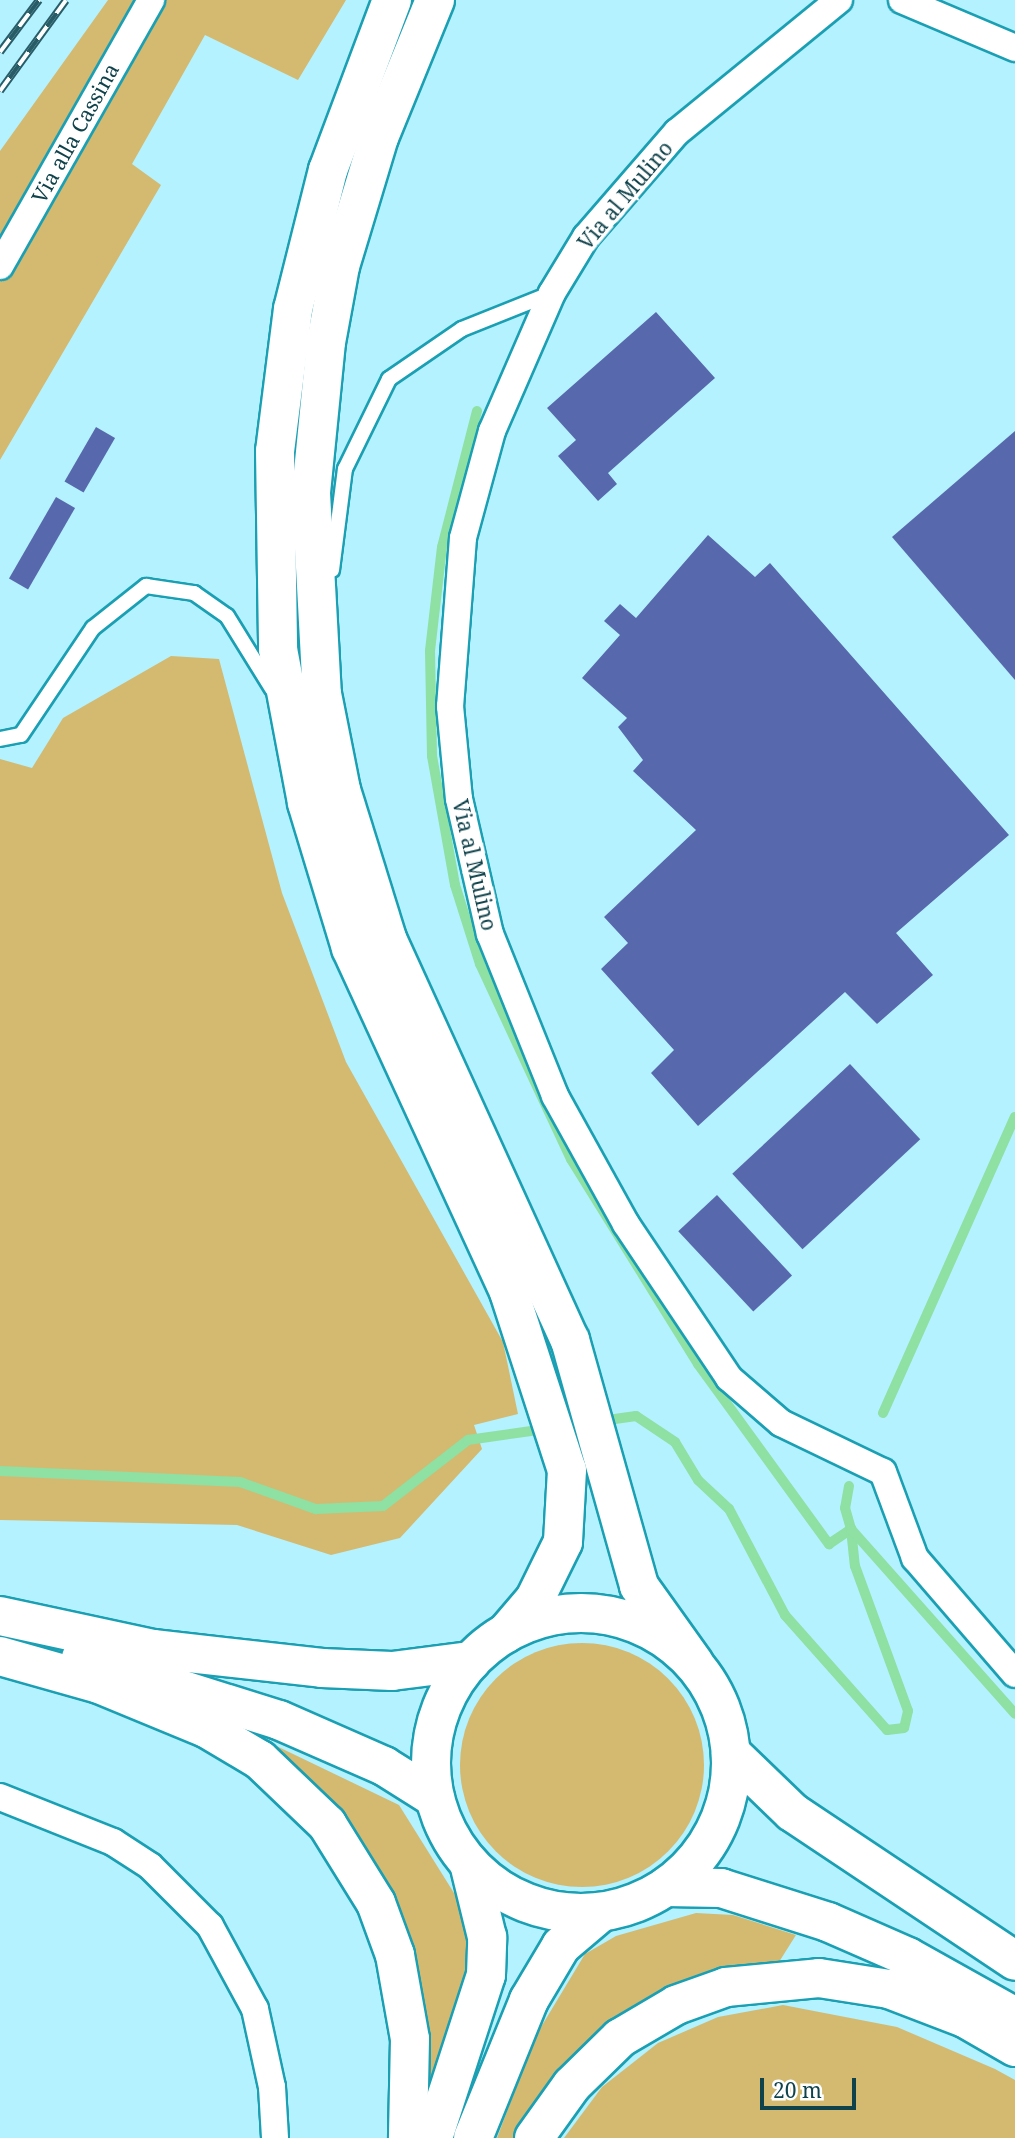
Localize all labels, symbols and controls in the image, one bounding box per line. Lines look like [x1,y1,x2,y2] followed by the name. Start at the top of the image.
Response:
[26,59,124,207] street label: Via alla Cassina
[572,136,678,254] street label: Via al Mulino
[448,797,502,933] street label: Via al Mulino
[763,2064,859,2108] scale bar
[773,2076,822,2104] text: 20 m

